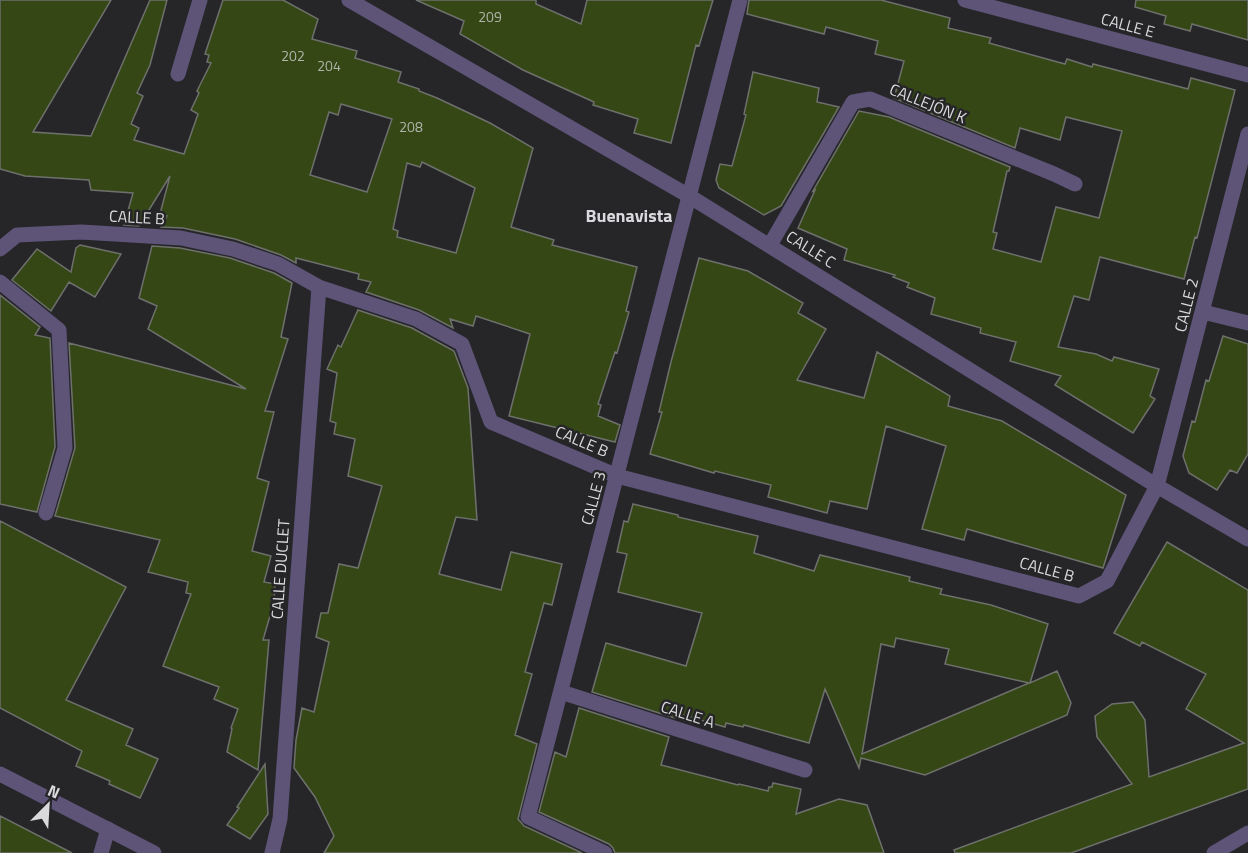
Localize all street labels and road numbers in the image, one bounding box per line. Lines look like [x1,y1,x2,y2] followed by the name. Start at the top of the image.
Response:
[1098,6,1158,44] street label: CALLE E
[886,77,970,129] street label: CALLEJÓN K
[109,204,166,230] street label: CALLE B
[781,224,841,274] street label: CALLE C
[1168,275,1204,335] street label: CALLE 2
[552,419,612,463] street label: CALLE B
[574,468,612,528] street label: CALLE 3
[265,518,296,620] street label: CALLE DUCLET
[1017,550,1077,588] street label: CALLE B
[658,694,719,734] street label: CALLE A

